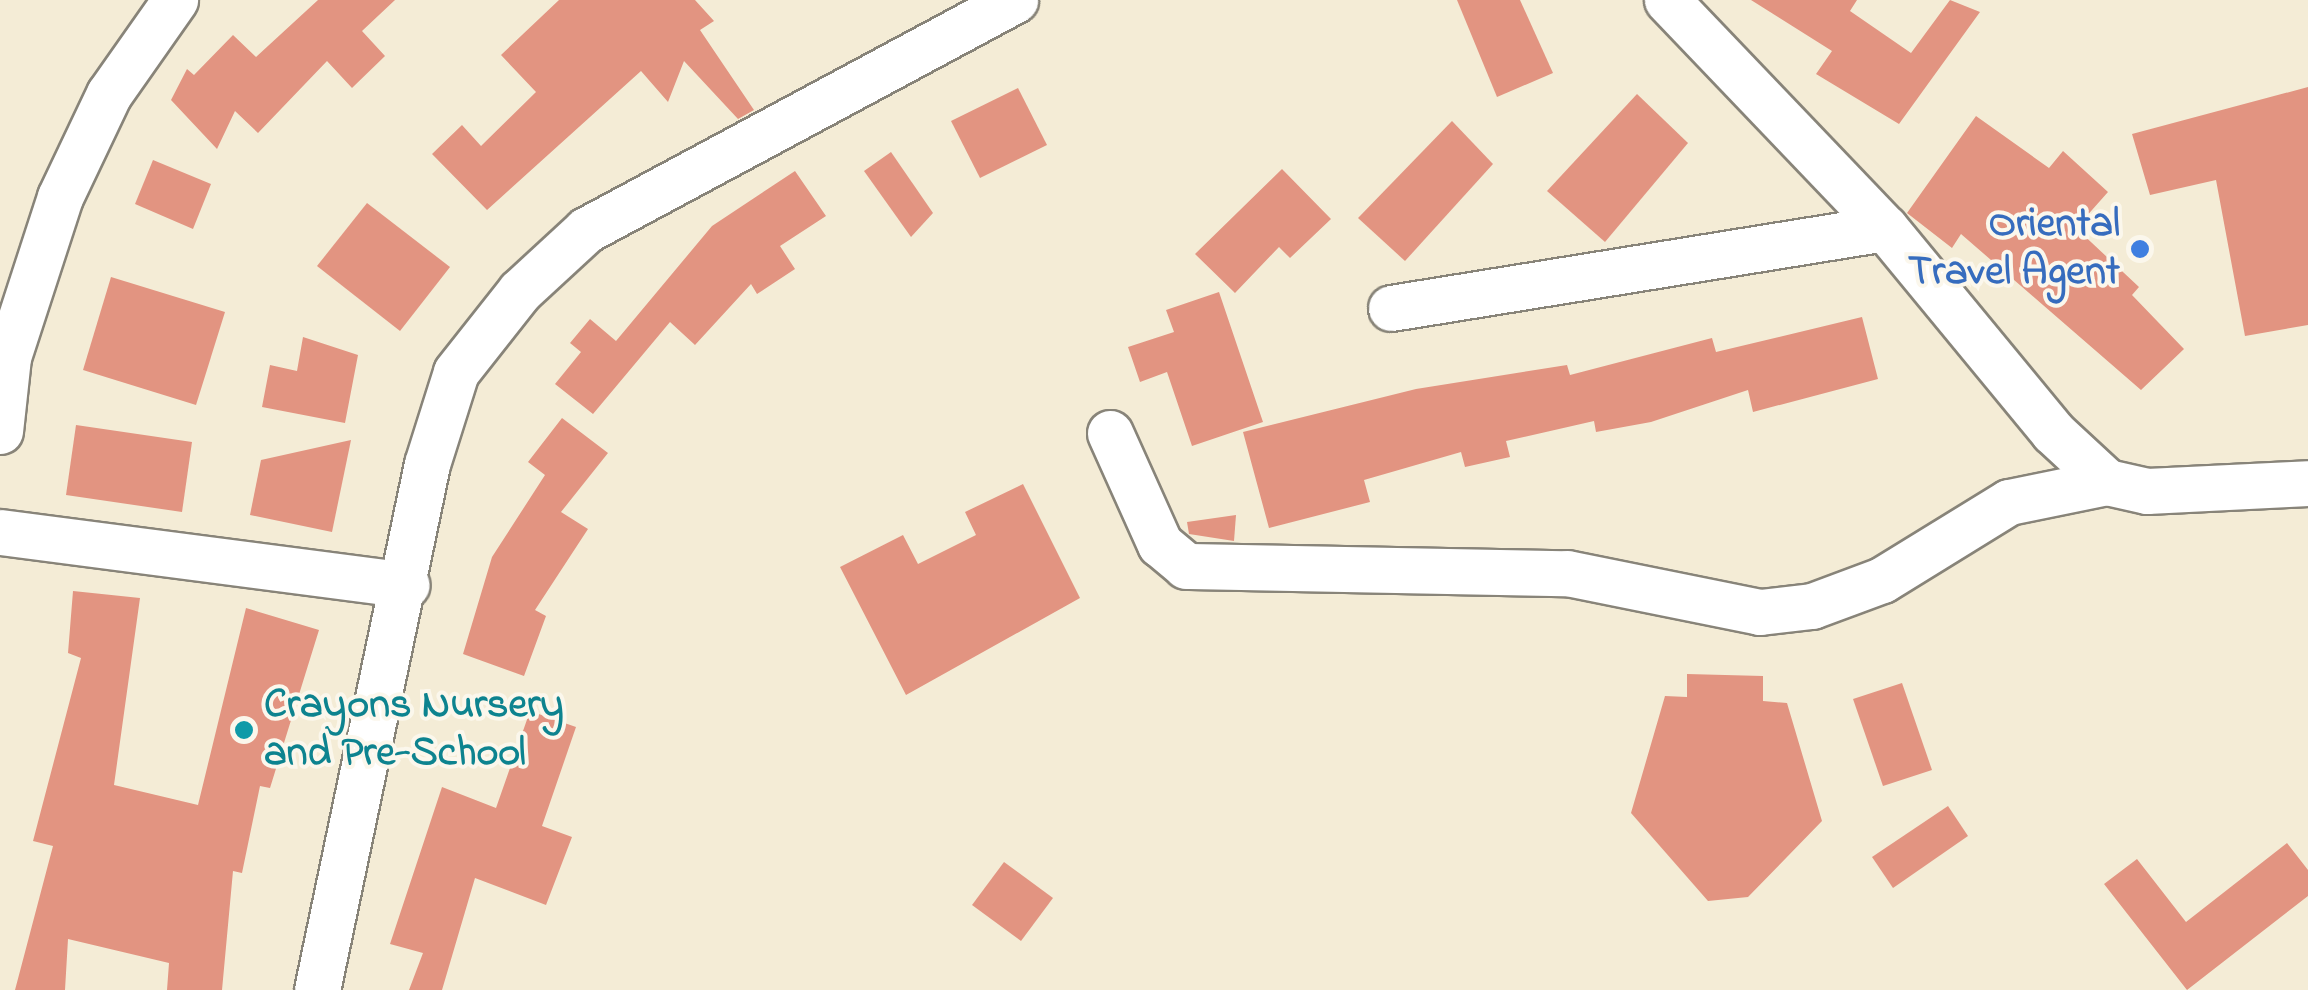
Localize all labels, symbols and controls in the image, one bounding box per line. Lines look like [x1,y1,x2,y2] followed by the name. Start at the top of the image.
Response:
[1908,200,2120,298] place label: Oriental Travel Agent
[2129,238,2151,260] marker: Oriental Travel Agent
[264,681,564,779] place label: Crayons Nursery and Pre-School
[233,719,255,741] marker: Crayons Nursery and Pre-School

